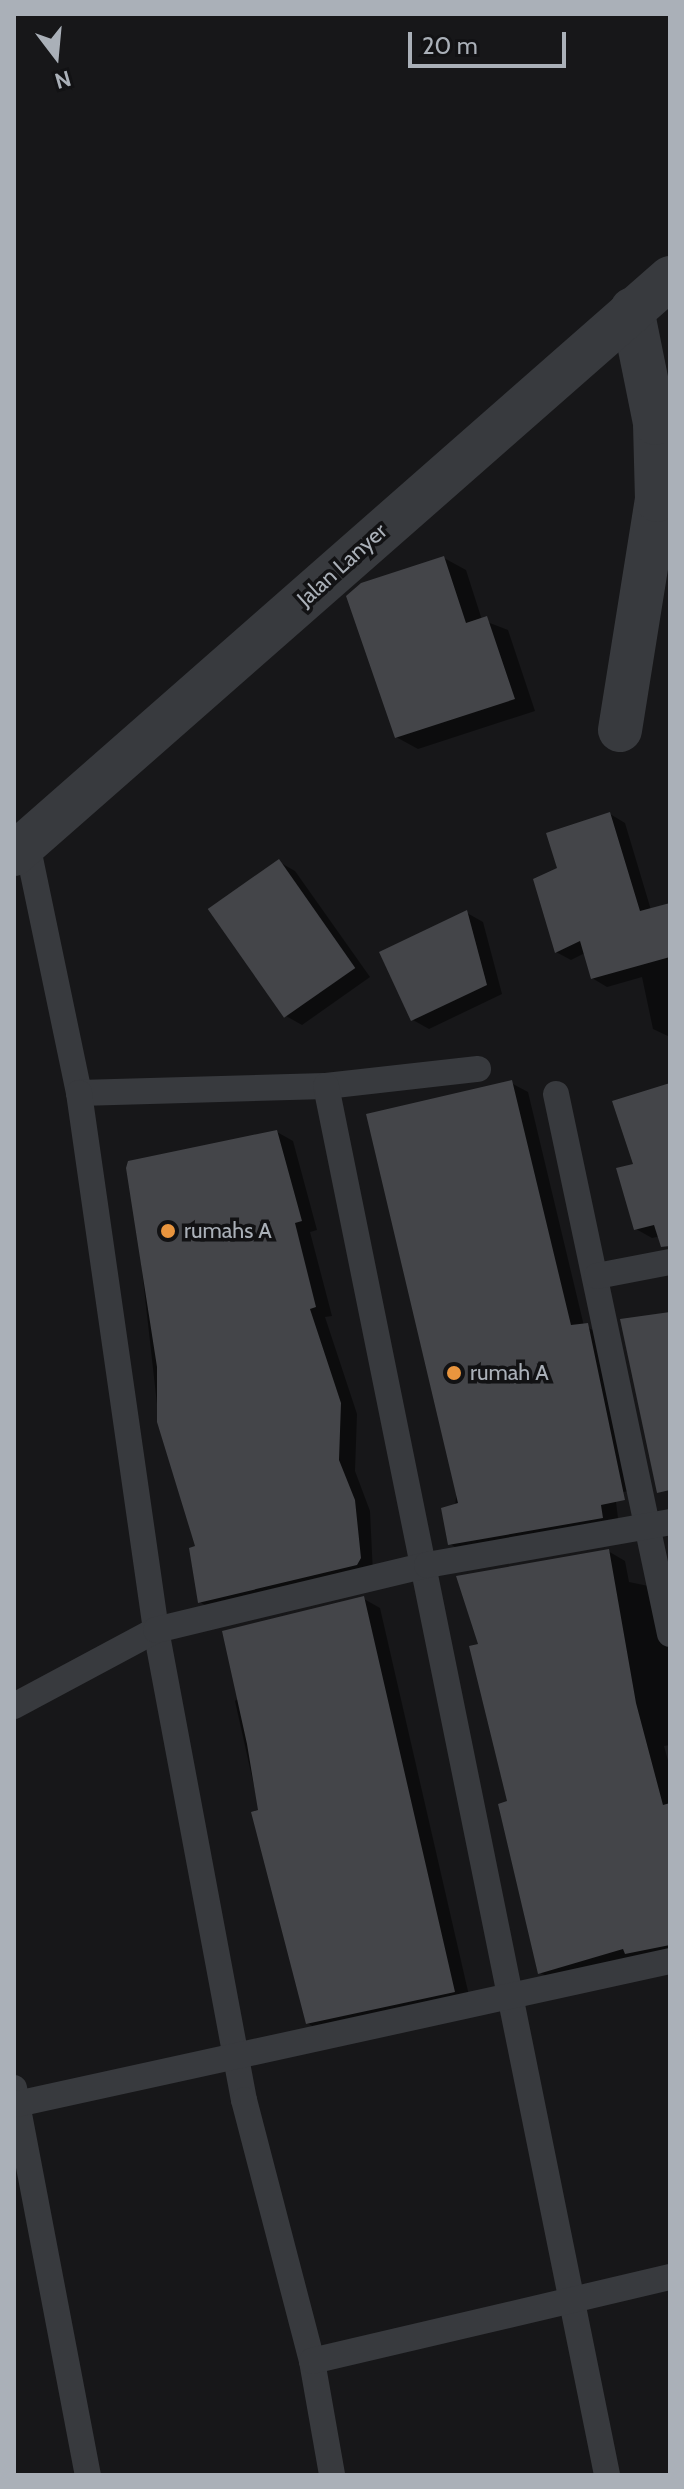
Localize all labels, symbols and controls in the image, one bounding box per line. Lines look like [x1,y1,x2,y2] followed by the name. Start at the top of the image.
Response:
[16,16,96,96] north arrow
[412,16,570,66] scale bar
[422,31,478,60] text: 20 m
[52,64,74,95] text: N
[292,518,392,612] street label: Jalan Lanyer
[184,1218,272,1244] place label: rumahs A
[159,1222,177,1240] marker: rumahs A
[470,1360,549,1386] place label: rumah A
[445,1364,463,1382] marker: rumah A

